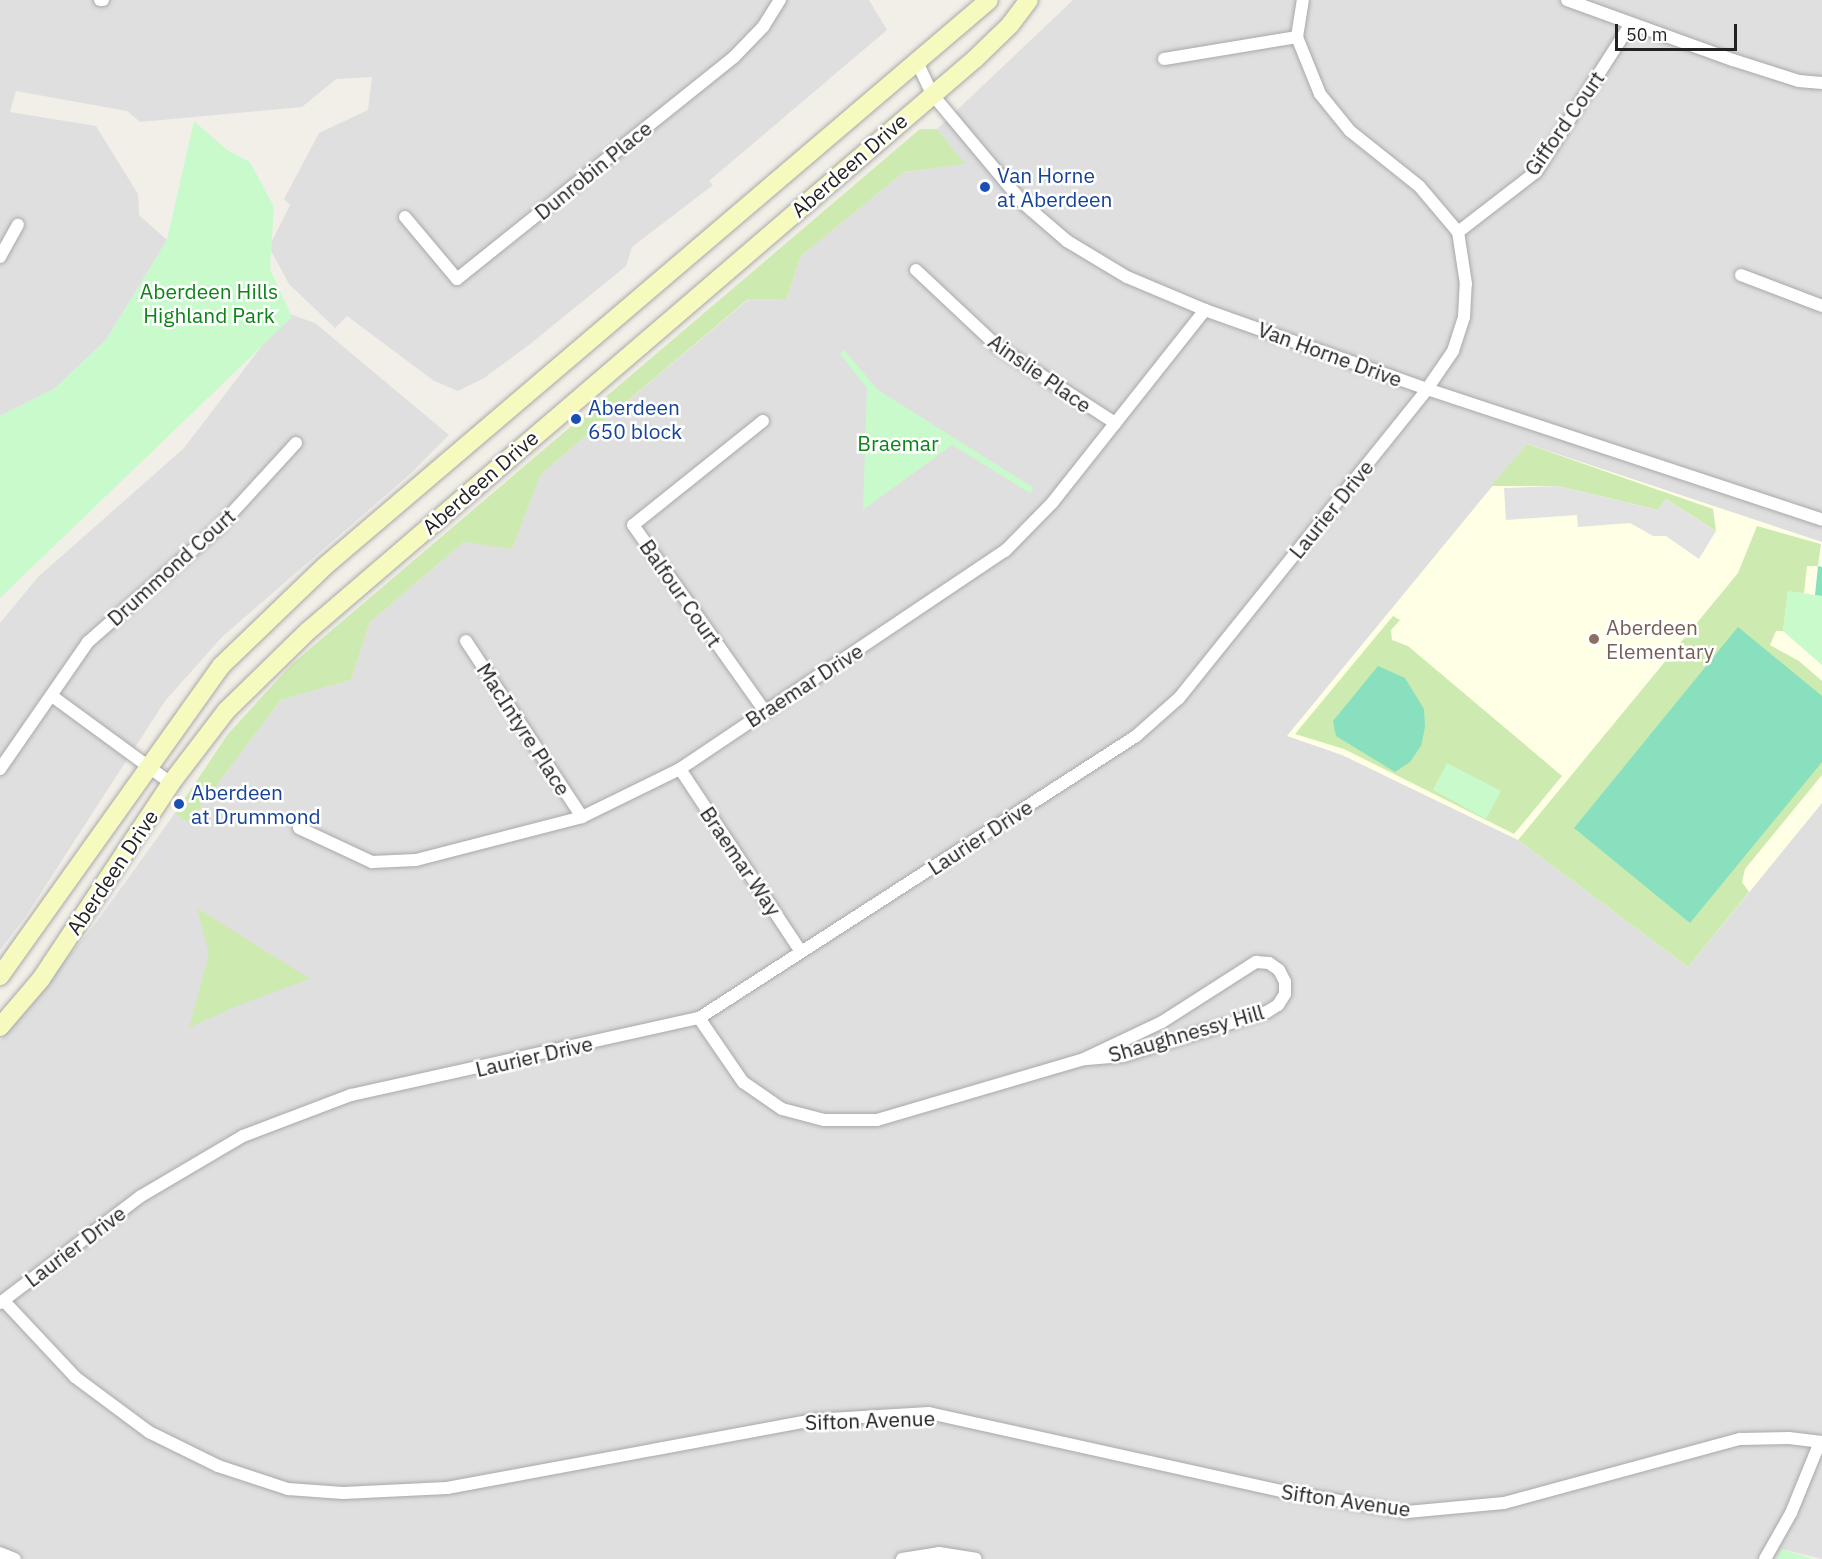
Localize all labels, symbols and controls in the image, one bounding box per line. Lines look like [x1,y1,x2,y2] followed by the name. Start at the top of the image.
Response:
[1618,12,1740,50] scale bar
[1626,23,1668,46] text: 50 m
[1519,66,1609,180] street label: Gifford Court
[786,108,912,222] street label: Aberdeen Drive
[529,115,657,225] street label: Dunrobin Place
[997,162,1112,212] place label: Van Horne at Aberdeen
[978,180,992,194] marker: Van Horne at Aberdeen
[140,278,278,328] park label: Aberdeen Hills Highland Park
[1254,316,1406,392] street label: Van Horne Drive
[984,328,1096,418] street label: Ainslie Place
[588,394,682,444] place label: Aberdeen 650 block
[569,412,583,426] marker: Aberdeen 650 block
[417,425,543,539] street label: Aberdeen Drive
[857,430,939,456] park label: Braemar
[1284,455,1378,563] street label: Laurier Drive
[102,503,240,631] street label: Drummond Court
[635,534,727,652] street label: Balfour Court
[1606,614,1714,664] place label: Aberdeen Elementary
[1587,632,1601,646] marker: Aberdeen Elementary
[741,638,867,732] street label: Braemar Drive
[472,658,576,800] street label: MacIntyre Place
[191,779,321,829] place label: Aberdeen at Drummond
[923,794,1037,880] street label: Laurier Drive
[172,797,186,811] marker: Aberdeen at Drummond
[695,802,787,920] street label: Braemar Way
[61,805,163,939] street label: Aberdeen Drive
[1105,999,1267,1067] street label: Shaughnessy Hill
[473,1030,595,1082] street label: Laurier Drive
[20,1200,130,1292] street label: Laurier Drive
[804,1405,936,1435] street label: Sifton Avenue
[1280,1478,1412,1522] street label: Sifton Avenue

